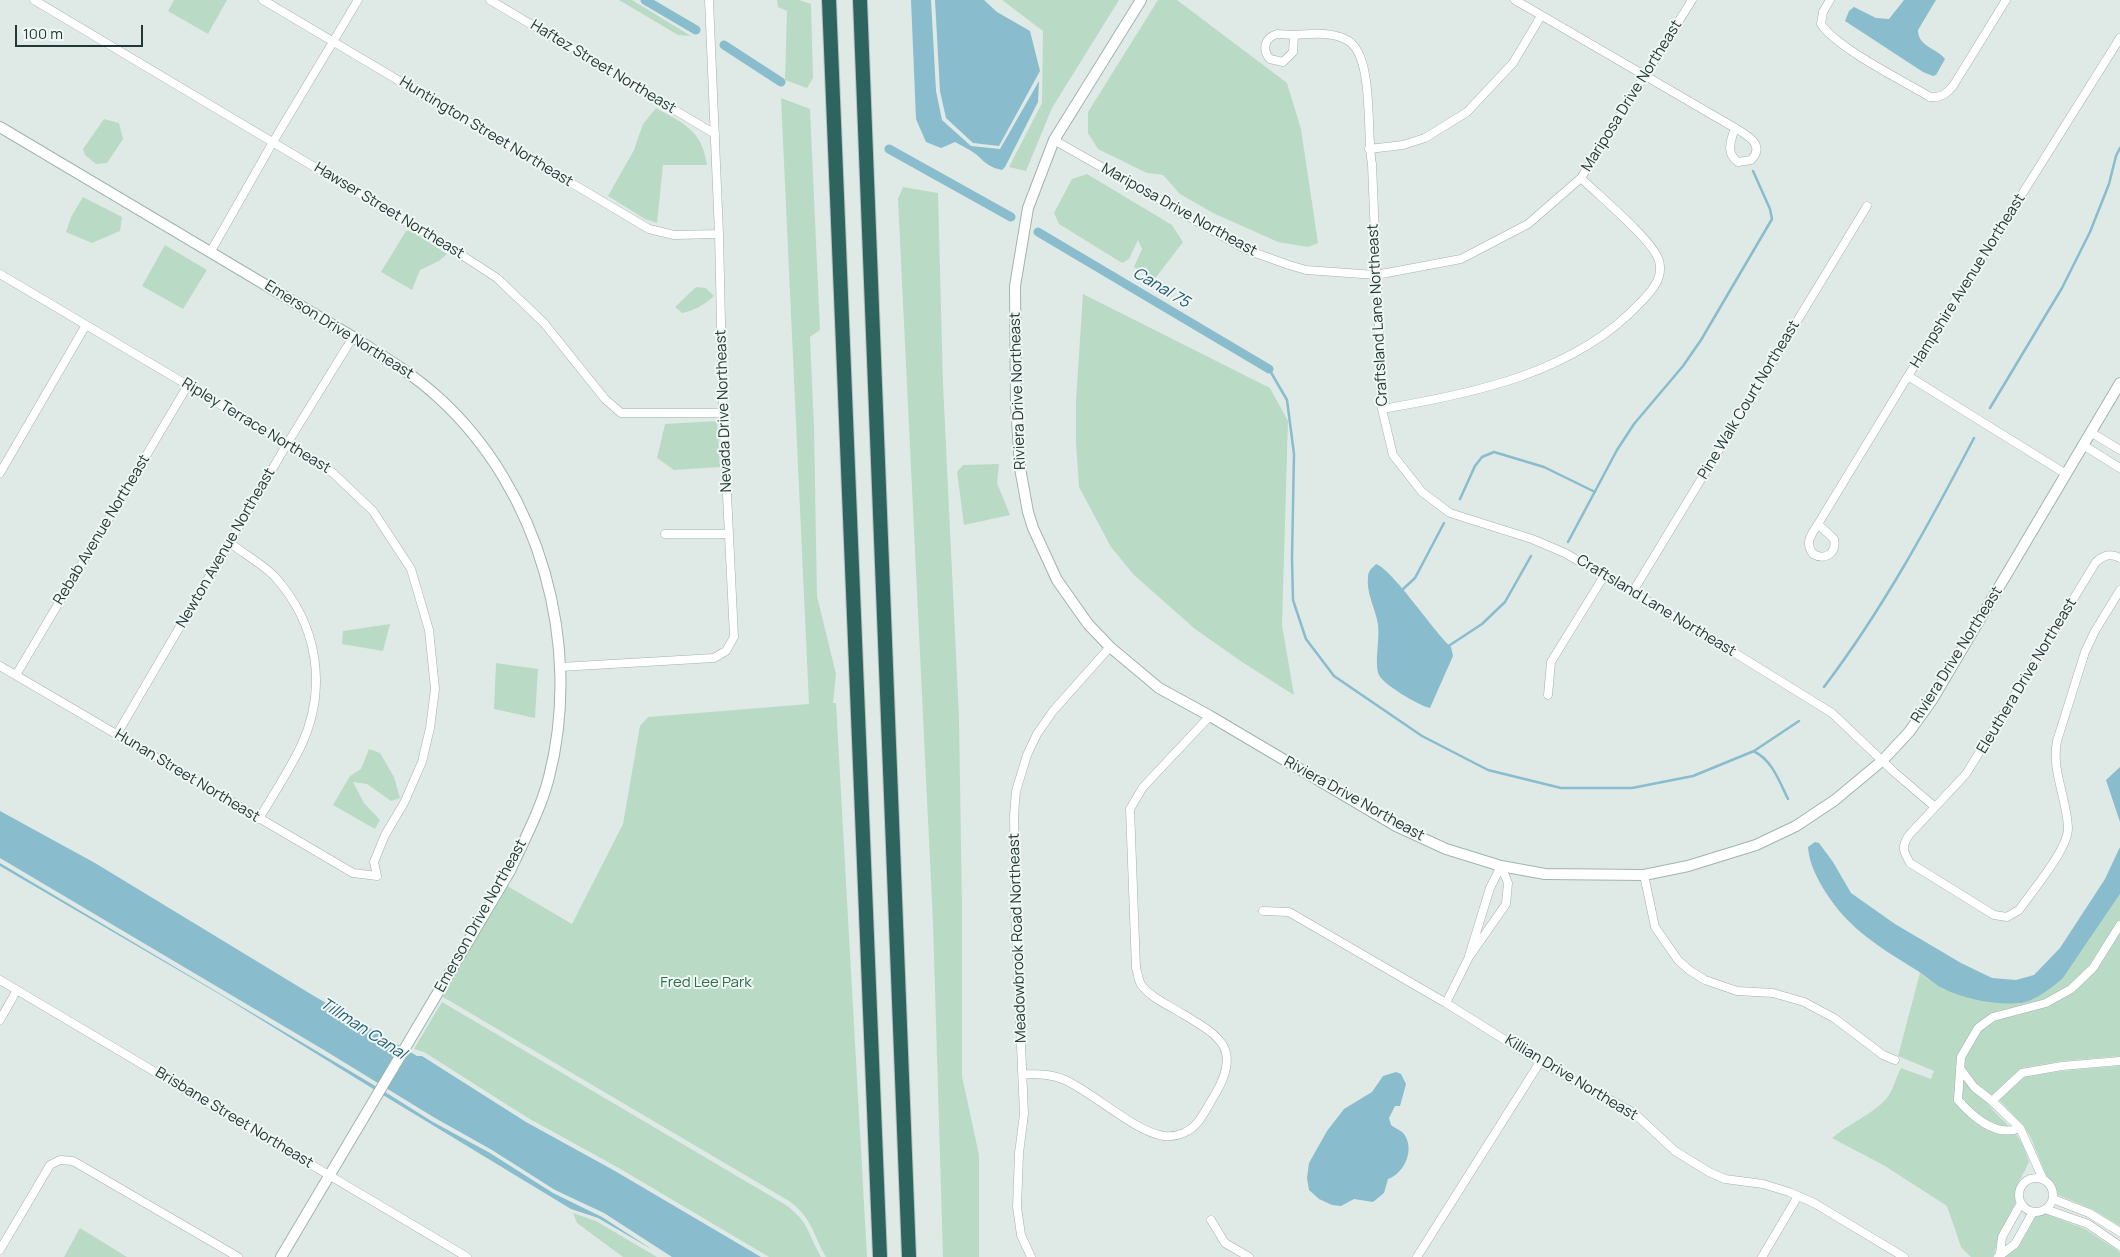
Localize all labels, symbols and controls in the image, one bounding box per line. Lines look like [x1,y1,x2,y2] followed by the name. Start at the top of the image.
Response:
[18,15,145,47] scale bar
[527,16,679,118] street label: Haftez Street Northeast
[1578,17,1686,175] street label: Mariposa Drive Northeast
[23,23,63,44] text: 100 m
[396,73,576,191] street label: Huntington Street Northeast
[311,159,467,263] street label: Hawser Street Northeast
[1098,160,1260,260] street label: Mariposa Drive Northeast
[1907,191,2029,371] street label: Hampshire Avenue Northeast
[1364,223,1392,407] street label: Craftsland Lane Northeast
[1129,264,1193,312] water label: Canal 75
[261,277,417,383] street label: Emerson Drive Northeast
[1006,312,1030,470] street label: Riviera Drive Northeast
[1694,317,1804,483] street label: Pine Walk Court Northeast
[712,329,736,493] street label: Nevada Drive Northeast
[178,374,334,478] street label: Ripley Terrace Northeast
[50,452,154,608] street label: Rebab Avenue Northeast
[173,465,279,631] street label: Newton Avenue Northeast
[1573,551,1739,661] street label: Craftsland Lane Northeast
[1908,583,2006,727] street label: Riviera Drive Northeast
[1973,595,2081,757] street label: Eleuthera Drive Northeast
[111,726,263,826] street label: Hunan Street Northeast
[1281,753,1427,845] street label: Riviera Drive Northeast
[1005,833,1031,1043] street label: Meadowbrook Road Northeast
[431,836,531,996] street label: Emerson Drive Northeast
[660,974,752,992] park label: Fred Lee Park
[317,994,409,1064] water label: Tillman Canal
[1501,1031,1641,1125] street label: Killian Drive Northeast
[152,1064,316,1172] street label: Brisbane Street Northeast

